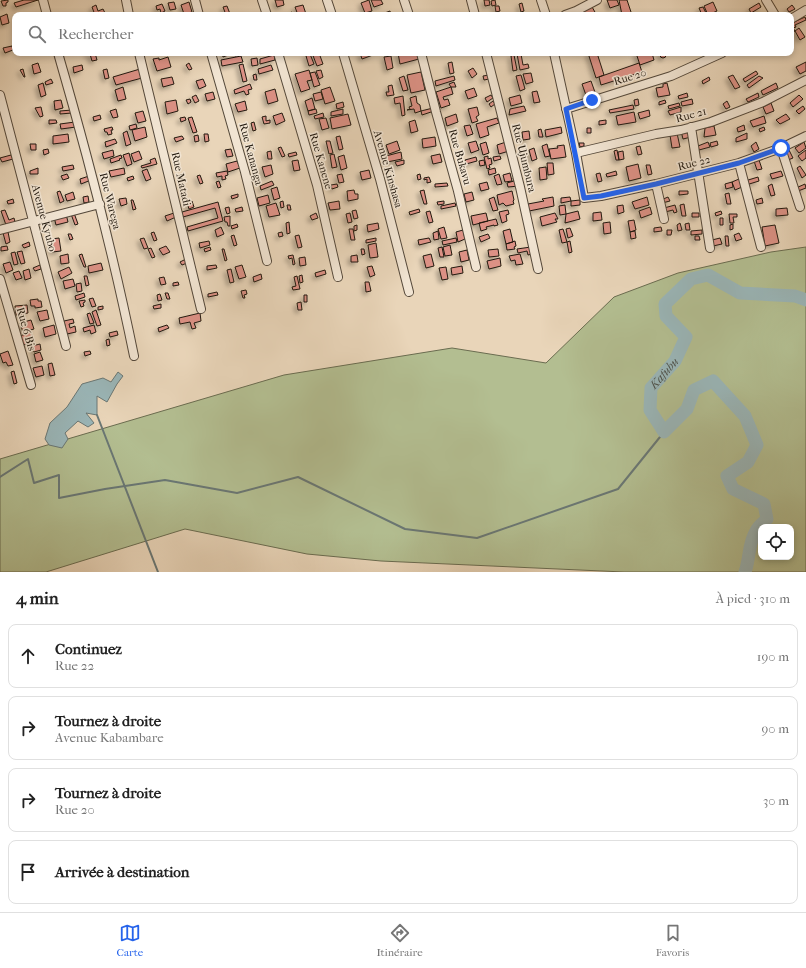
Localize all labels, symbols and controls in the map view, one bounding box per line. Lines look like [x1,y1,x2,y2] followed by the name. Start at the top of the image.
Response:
[12,12,794,56] search box
[26,23,48,45] icon: search
[58,25,133,43] text: Rechercher
[612,66,648,88] street label: Rue 20
[583,91,601,109] route end
[674,105,708,125] street label: Rue 21
[236,121,266,187] street label: Rue Kananga
[509,122,539,194] street label: Rue Ujumbura
[370,128,406,210] street label: Avenue Kinshasa
[446,128,474,187] street label: Rue Bukavu
[307,131,335,191] street label: Rue Kanene
[772,139,790,157] route start
[168,151,194,208] street label: Rue Matadi
[676,153,712,173] street label: Rue 22
[97,171,124,232] street label: Rue Warega
[29,182,59,253] street label: Avenue Kyubo
[14,306,38,352] street label: Rue 6 Bis
[646,354,682,393] water label: Kafubu
[758,524,794,560] map controls
[758,524,794,560] button: locate
[16,588,59,608] text: 4 min
[716,591,790,606] text: À pied · 310 m
[55,640,122,658] text: Continuez
[17,645,39,667] icon: ahead
[757,649,789,664] text: 190 m
[55,658,94,673] text: Rue 22
[55,712,161,730] text: Tournez à droite
[17,717,39,739] icon: right
[761,721,789,736] text: 90 m
[55,730,164,745] text: Avenue Kabambare
[55,784,161,802] text: Tournez à droite
[17,789,39,811] icon: right
[763,793,789,808] text: 30 m
[55,802,95,817] text: Rue 20
[17,861,39,883] icon: arrive
[55,863,190,881] text: Arrivée à destination
[117,922,143,959] tab: Carte
[376,922,423,959] tab: Itinéraire
[656,922,689,959] tab: Favoris

